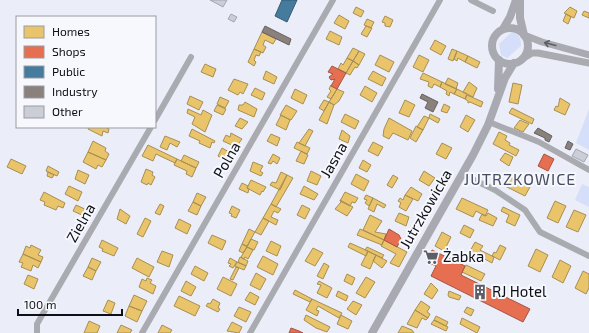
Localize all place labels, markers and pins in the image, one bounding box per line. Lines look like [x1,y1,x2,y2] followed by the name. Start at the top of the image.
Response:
[443,247,484,265] place label: Żabka
[422,248,440,266] supermarket icon: Żabka
[492,282,547,300] place label: RJ Hotel
[471,283,489,301] building icon: RJ Hotel

